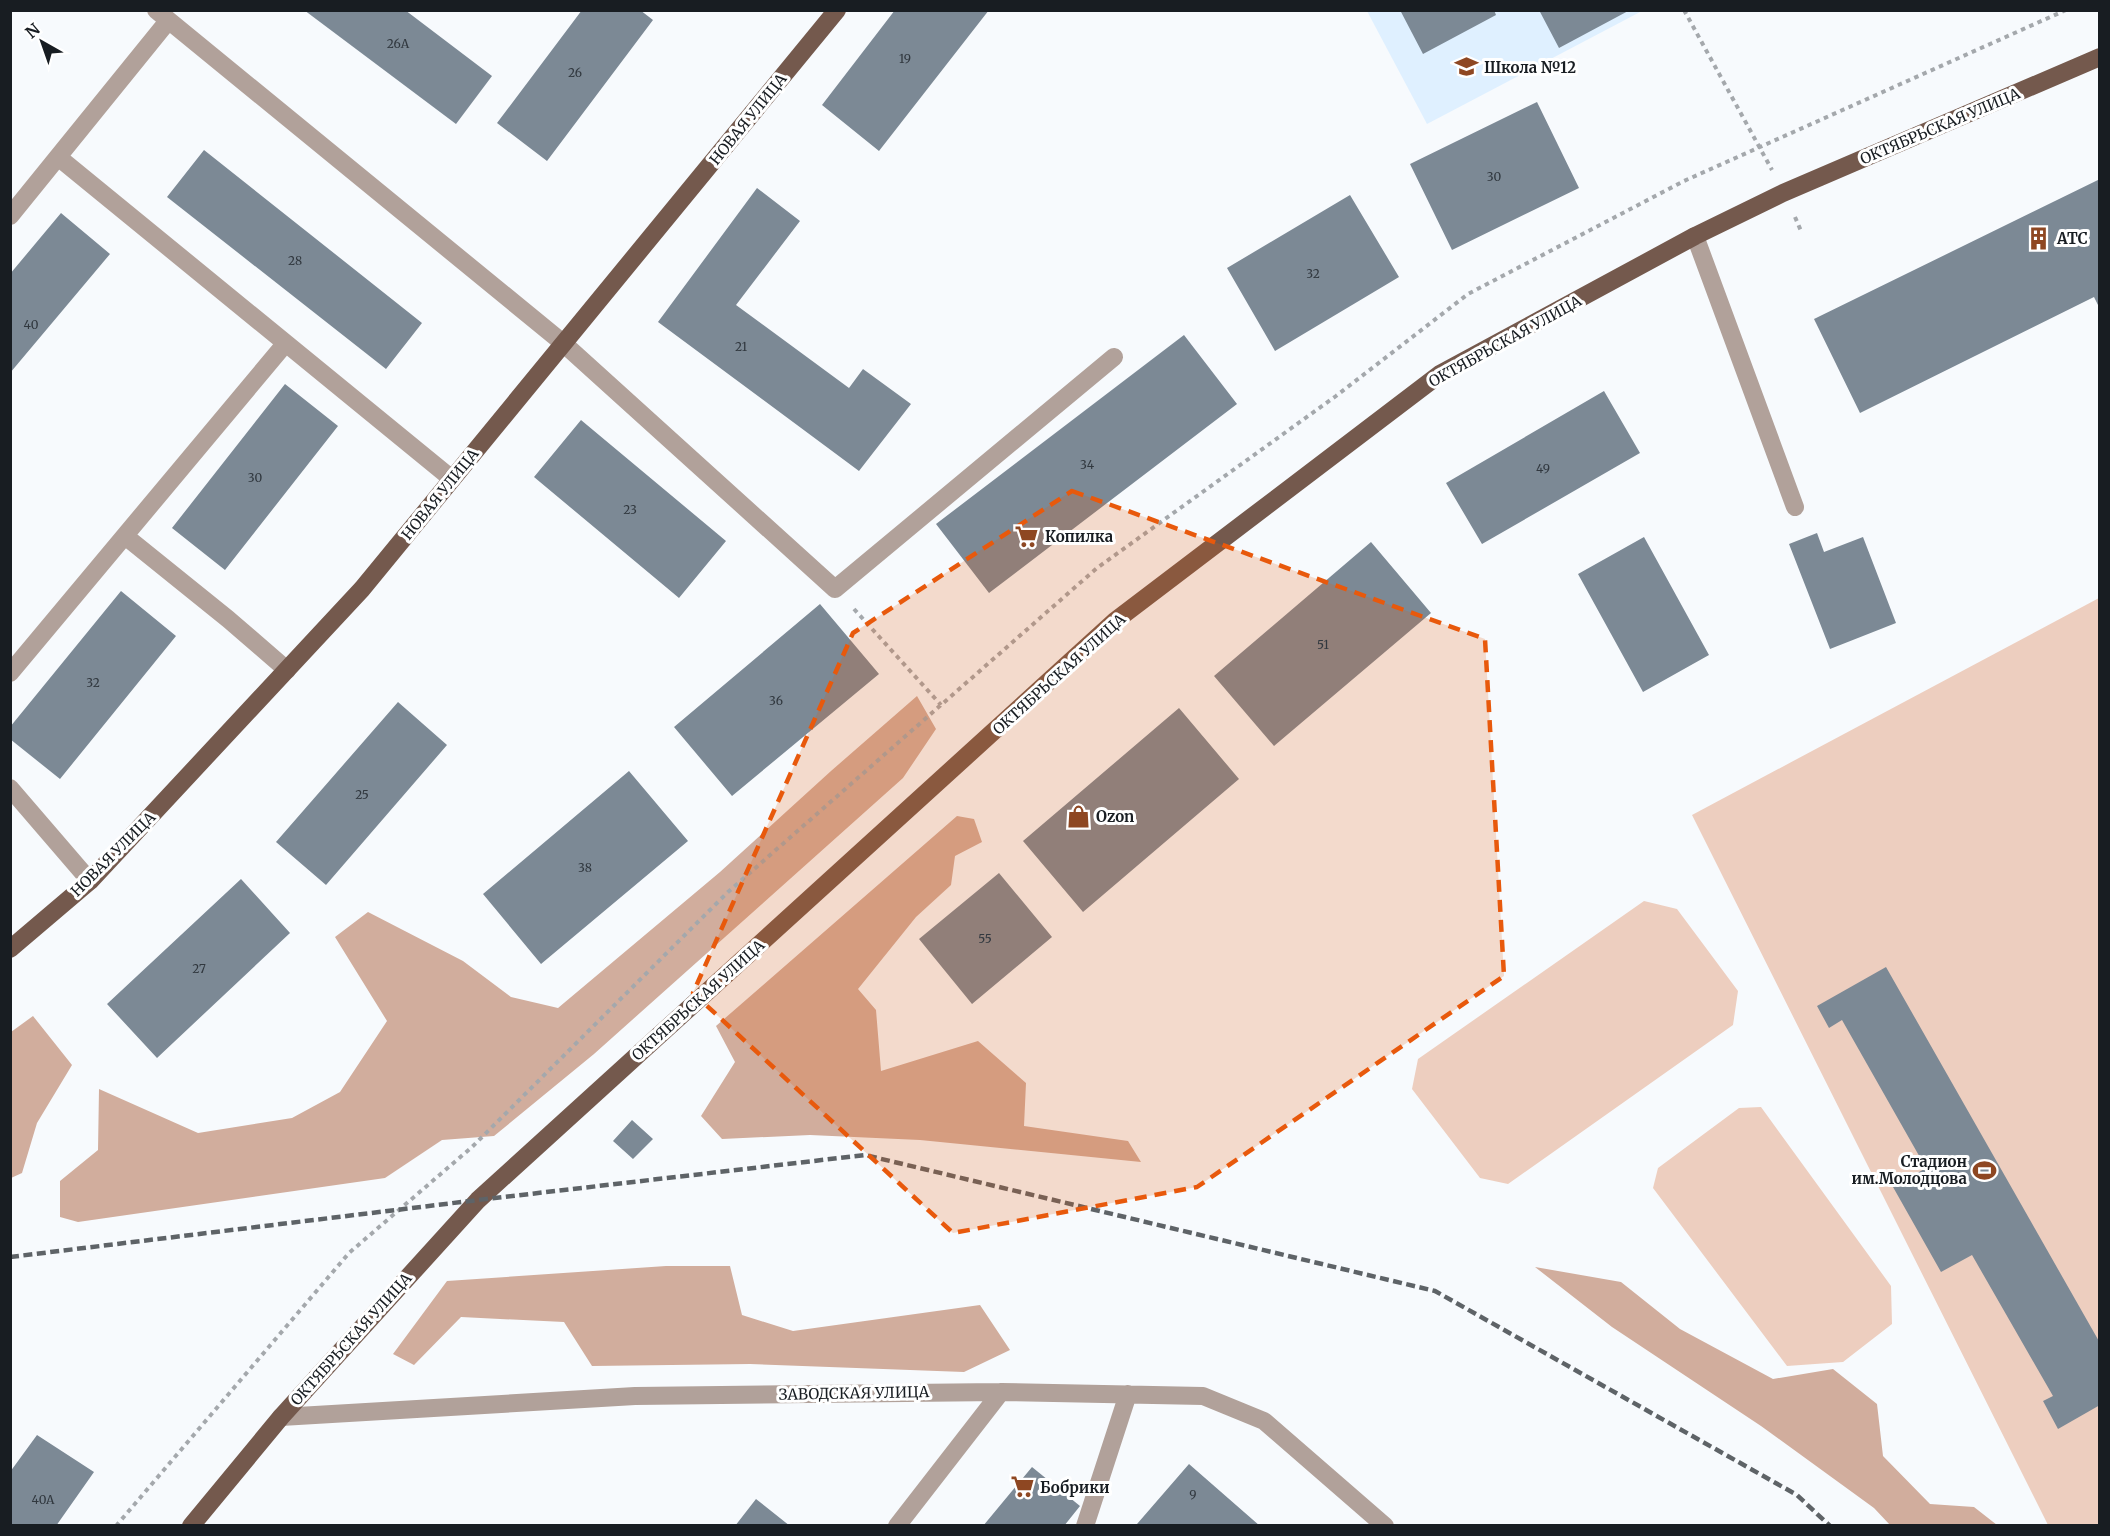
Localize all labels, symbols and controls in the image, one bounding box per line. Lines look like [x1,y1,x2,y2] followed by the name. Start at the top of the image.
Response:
[12,12,72,72] north arrow
[21,19,44,42] text: N
[387,36,410,51] house number: 26А
[899,51,911,66] house number: 19
[1453,54,1479,80] school or university icon: Школа №12
[1484,58,1576,77] place label: Школа №12
[568,65,582,80] house number: 26
[705,69,791,168] street label: НОВАЯ УЛИЦА
[1857,84,2023,168] street label: ОКТЯБРЬСКАЯ УЛИЦА
[1487,169,1501,184] house number: 30
[2026,225,2052,251] building icon: АТС
[2056,229,2088,248] place label: АТС
[288,253,302,268] house number: 28
[1306,266,1320,281] house number: 32
[1425,291,1585,391] street label: ОКТЯБРЬСКАЯ УЛИЦА
[24,317,39,332] house number: 40
[735,339,748,354] house number: 21
[397,444,483,543] street label: НОВАЯ УЛИЦА
[1080,457,1095,472] house number: 34
[1536,461,1550,476] house number: 49
[248,470,262,485] house number: 30
[623,502,637,517] house number: 23
[1014,523,1040,549] supermarket icon: Копилка
[1045,527,1114,546] place label: Копилка
[989,609,1130,739] street label: ОКТЯБРЬСКАЯ УЛИЦА
[1317,637,1329,652] house number: 51
[86,675,100,690] house number: 32
[769,693,783,708] house number: 36
[355,787,369,802] house number: 25
[1065,803,1091,829] shop icon: Ozon
[67,807,160,900] street label: НОВАЯ УЛИЦА
[1096,807,1134,826] place label: Ozon
[578,860,592,875] house number: 38
[978,931,992,946] house number: 55
[628,935,769,1065] street label: ОКТЯБРЬСКАЯ УЛИЦА
[192,961,206,976] house number: 27
[1852,1152,1968,1188] place label: Стадион им.Молодцова
[1972,1157,1998,1183] sports icon: Стадион им.Молодцова
[286,1268,416,1409] street label: ОКТЯБРЬСКАЯ УЛИЦА
[779,1382,930,1404] street label: ЗАВОДСКАЯ УЛИЦА
[1009,1474,1035,1500] supermarket icon: Бобрики
[1040,1478,1110,1497] place label: Бобрики
[1189,1487,1197,1502] house number: 9
[31,1492,55,1507] house number: 40А

